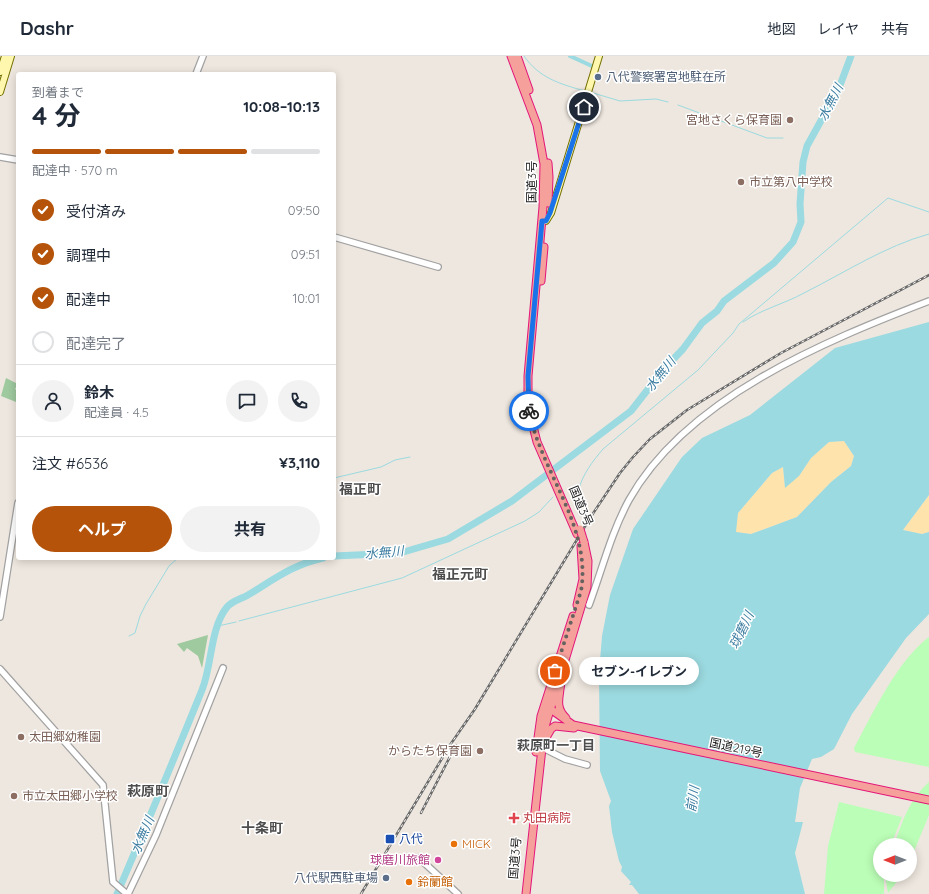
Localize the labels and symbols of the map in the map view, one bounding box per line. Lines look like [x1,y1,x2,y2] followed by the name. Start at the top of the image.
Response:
[606,69,726,84] place label: 八代警察署宮地駐在所
[593,72,603,82] marker: 八代警察署宮地駐在所
[814,79,847,123] water label: 水無川
[567,90,601,124] pin
[686,112,782,127] place label: 宮地さくら保育園
[785,115,795,125] marker: 宮地さくら保育園
[524,161,539,203] street label: 国道3号
[749,174,833,189] place label: 市立第八中学校
[736,177,746,187] marker: 市立第八中学校
[642,352,680,394] water label: 水無川
[509,391,549,431] courier
[339,480,381,498] district label: 福正町
[566,483,597,528] street label: 国道3号
[364,542,406,562] water label: 水無川
[432,565,488,583] district label: 福正元町
[725,607,758,651] water label: 球磨川
[538,654,572,688] pin
[579,657,699,685] callout: セブン-イレブン
[29,729,101,744] place label: 太田郷幼稚園
[16,732,26,742] marker: 太田郷幼稚園
[708,735,764,760] street label: 国道219号
[517,737,595,753] district label: 萩原町一丁目
[388,743,472,758] place label: からたち保育園
[475,746,485,756] marker: からたち保育園
[127,782,169,800] district label: 萩原町
[682,783,702,813] water label: 前川
[22,788,118,803] place label: 市立太田郷小学校
[9,791,19,801] marker: 市立太田郷小学校
[523,810,571,825] place label: 丸田病院
[127,812,158,856] water label: 水無川
[508,812,520,824] marker: 丸田病院
[241,819,283,837] district label: 十条町
[399,831,423,846] place label: 八代
[384,833,396,845] marker: 八代
[462,836,491,851] place label: MICK
[505,836,524,880] street label: 国道3号
[873,838,917,882] north arrow
[449,839,459,849] marker: MICK
[370,852,430,867] place label: 球磨川旅館
[433,855,443,865] marker: 球磨川旅館
[294,870,378,885] place label: 八代駅西駐車場
[381,873,391,883] marker: 八代駅西駐車場
[417,874,453,889] place label: 鈴蘭館
[404,877,414,887] marker: 鈴蘭館

